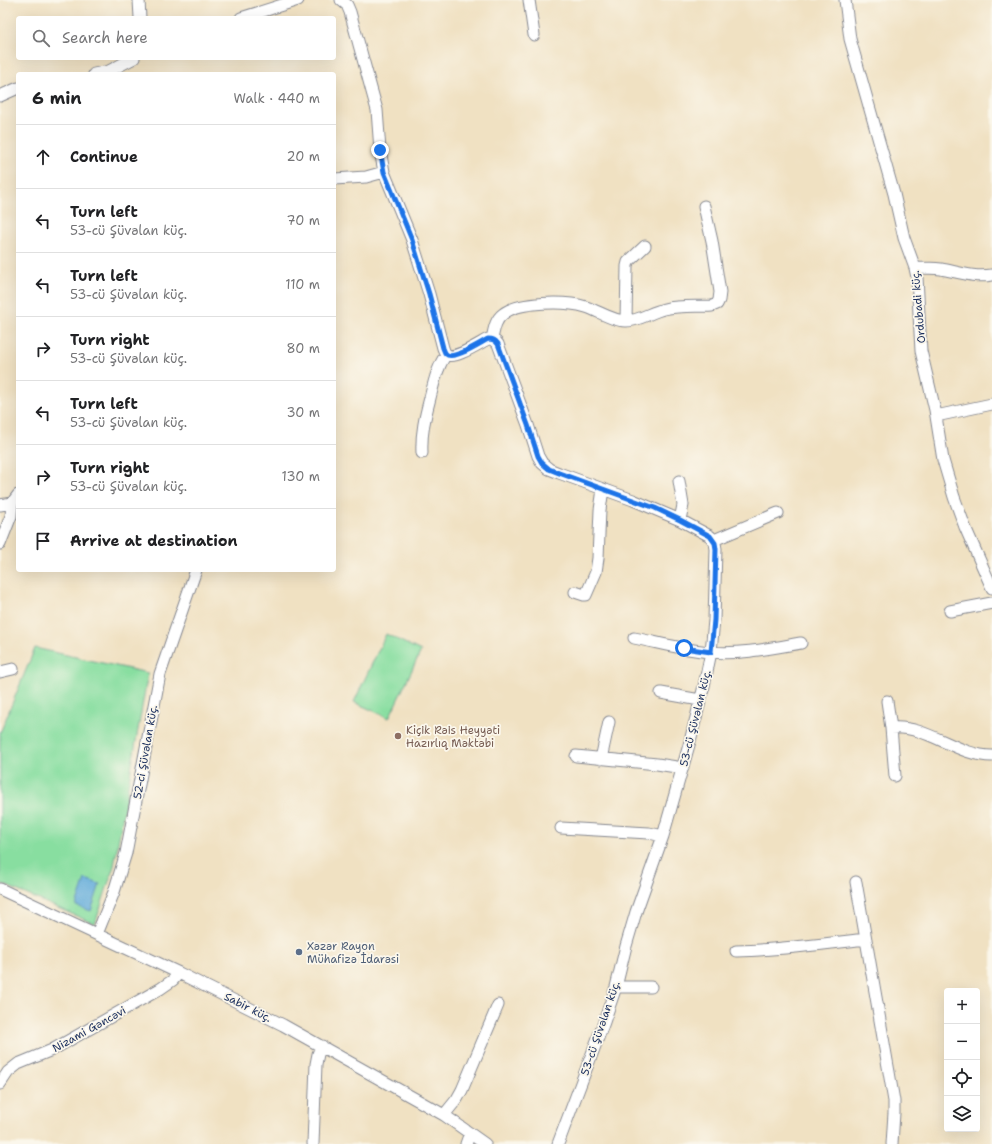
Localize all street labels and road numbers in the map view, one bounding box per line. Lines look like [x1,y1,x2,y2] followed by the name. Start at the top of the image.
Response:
[908,270,929,344] street label: Ordubadi küç.
[676,668,715,768] street label: 53-cü Şüvəlan küç.
[130,704,161,800] street label: 52-ci Şüvəlan küç.
[577,979,624,1077] street label: 53-cü Şüvəlan küç.
[221,989,274,1026] street label: Sabir küç.
[50,1003,129,1056] street label: Nizami Gəncəvi

